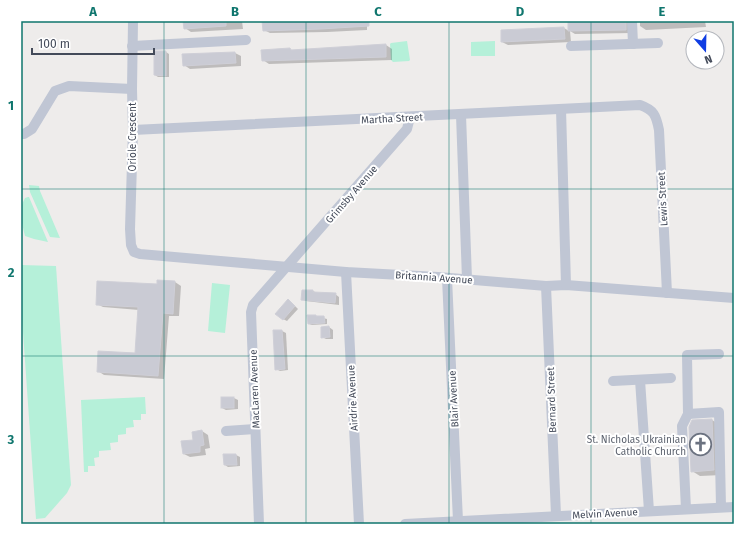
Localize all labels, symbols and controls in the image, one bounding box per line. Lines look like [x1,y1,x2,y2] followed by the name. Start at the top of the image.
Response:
[88,4,97,19] text: A
[231,4,239,19] text: B
[374,4,382,19] text: C
[516,4,525,19] text: D
[659,4,666,19] text: E
[32,30,154,56] scale bar
[685,30,725,70] north arrow
[38,37,70,51] text: 100 m
[703,52,714,66] text: N
[8,98,14,113] text: 1
[127,102,139,172] street label: Oriole Crescent
[361,111,424,127] street label: Martha Street
[323,163,380,226] street label: Grimsby Avenue
[656,171,670,227] street label: Lewis Street
[8,265,15,280] text: 2
[395,269,473,287] street label: Britannia Avenue
[248,349,262,429] street label: MacLaren Avenue
[345,365,361,431] street label: Airdrie Avenue
[545,366,559,433] street label: Bernard Street
[447,370,461,428] street label: Blair Avenue
[7,432,15,447] text: 3
[688,432,714,458] church icon: St. Nicholas Ukrainian Catholic Church
[587,434,686,458] place label: St. Nicholas Ukrainian Catholic Church
[572,506,638,522] street label: Melvin Avenue

